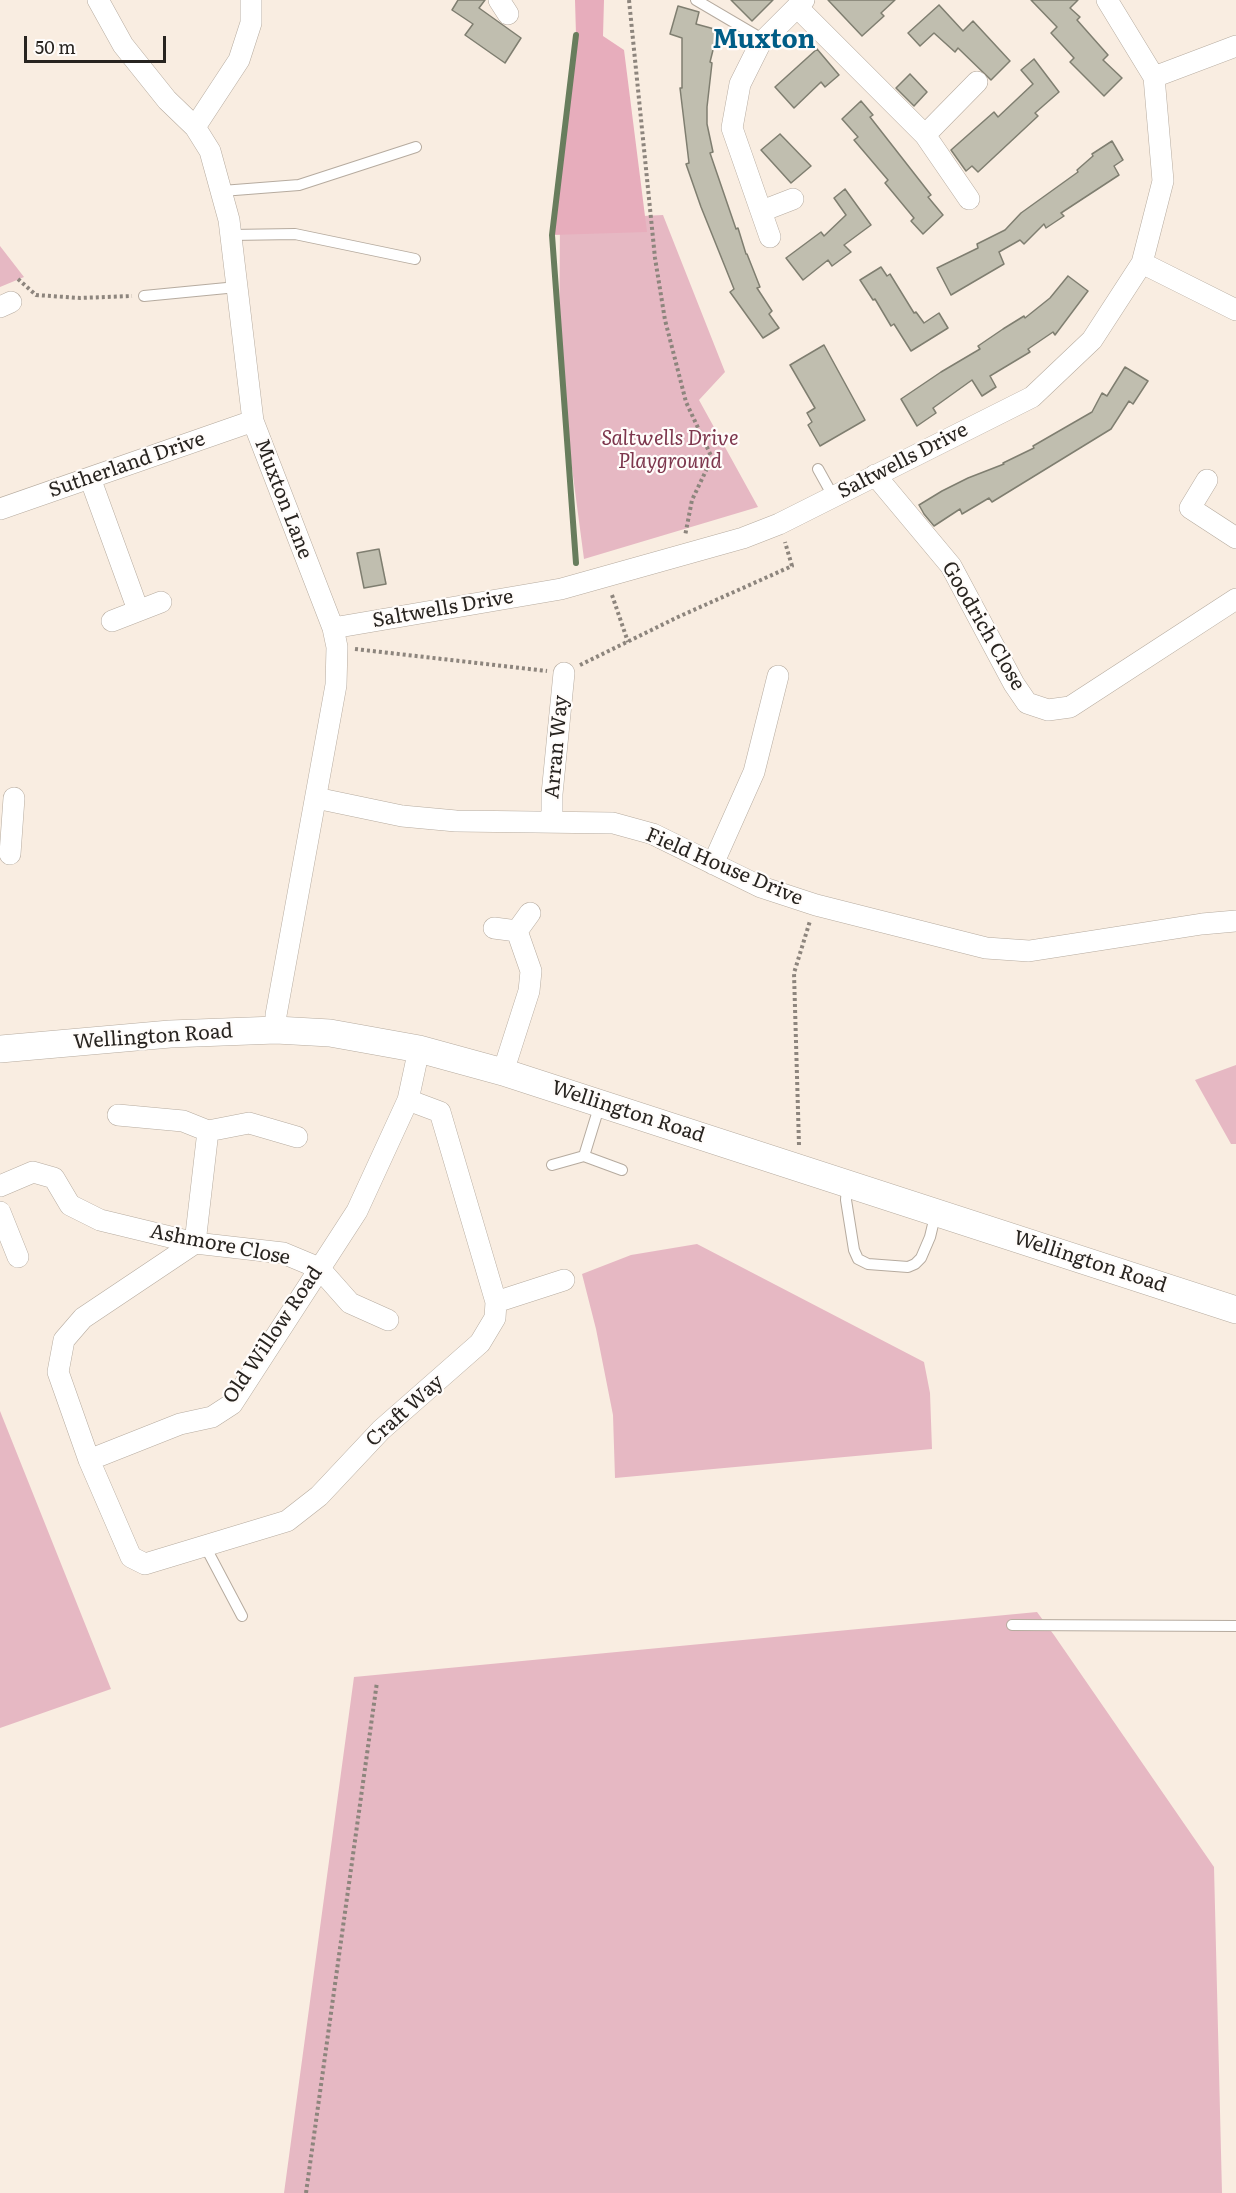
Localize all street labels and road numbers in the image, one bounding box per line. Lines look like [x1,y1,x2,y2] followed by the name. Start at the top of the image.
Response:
[834,418,972,504] street label: Saltwells Drive
[46,427,208,503] street label: Sutherland Drive
[249,436,317,562] street label: Muxton Lane
[936,557,1030,695] street label: Goodrich Close
[371,585,515,633] street label: Saltwells Drive
[541,694,573,800] street label: Arran Way
[642,823,806,911] street label: Field House Drive
[72,1019,234,1055] street label: Wellington Road
[548,1076,708,1148] street label: Wellington Road
[148,1220,292,1270] street label: Ashmore Close
[1010,1226,1170,1298] street label: Wellington Road
[218,1262,328,1408] street label: Old Willow Road
[361,1370,449,1452] street label: Craft Way

